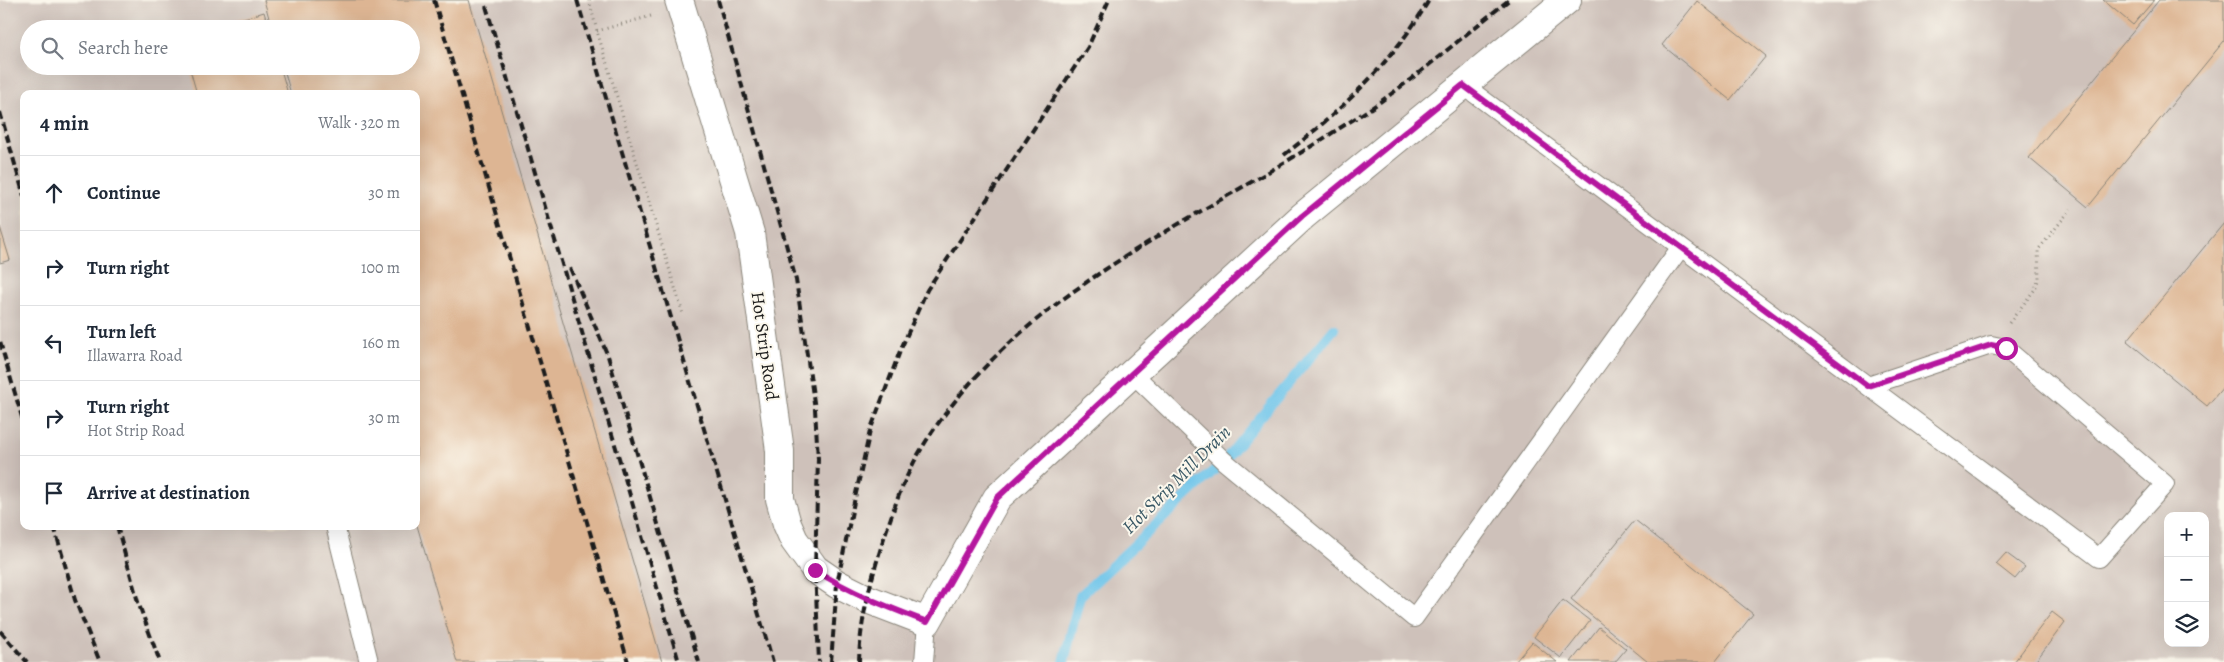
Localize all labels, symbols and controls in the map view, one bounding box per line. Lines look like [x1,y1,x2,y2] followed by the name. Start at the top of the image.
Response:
[20,20,420,75] search box
[38,34,66,62] icon: search
[78,35,168,61] text: Search here
[40,109,89,137] text: 4 min
[318,112,400,134] text: Walk · 320 m
[40,179,68,207] icon: ahead
[87,180,161,206] text: Continue
[368,182,400,204] text: 30 m
[40,254,68,282] icon: right
[87,255,169,281] text: Turn right
[361,257,400,279] text: 100 m
[745,290,785,402] street label: Hot Strip Road
[87,319,156,345] text: Turn left
[40,329,68,357] icon: left
[362,332,400,354] text: 160 m
[1995,337,2018,360] route start
[87,345,182,367] text: Illawarra Road
[87,394,169,420] text: Turn right
[40,404,68,432] icon: right
[368,407,400,429] text: 30 m
[87,420,185,442] text: Hot Strip Road
[1117,420,1237,540] water label: Hot Strip Mill Drain
[40,479,68,507] icon: arrive
[87,480,250,506] text: Arrive at destination
[2164,512,2209,647] map controls
[2164,512,2209,557] button: +
[2164,557,2209,602] button: −
[804,559,827,582] route end
[2164,602,2209,647] button: layers

